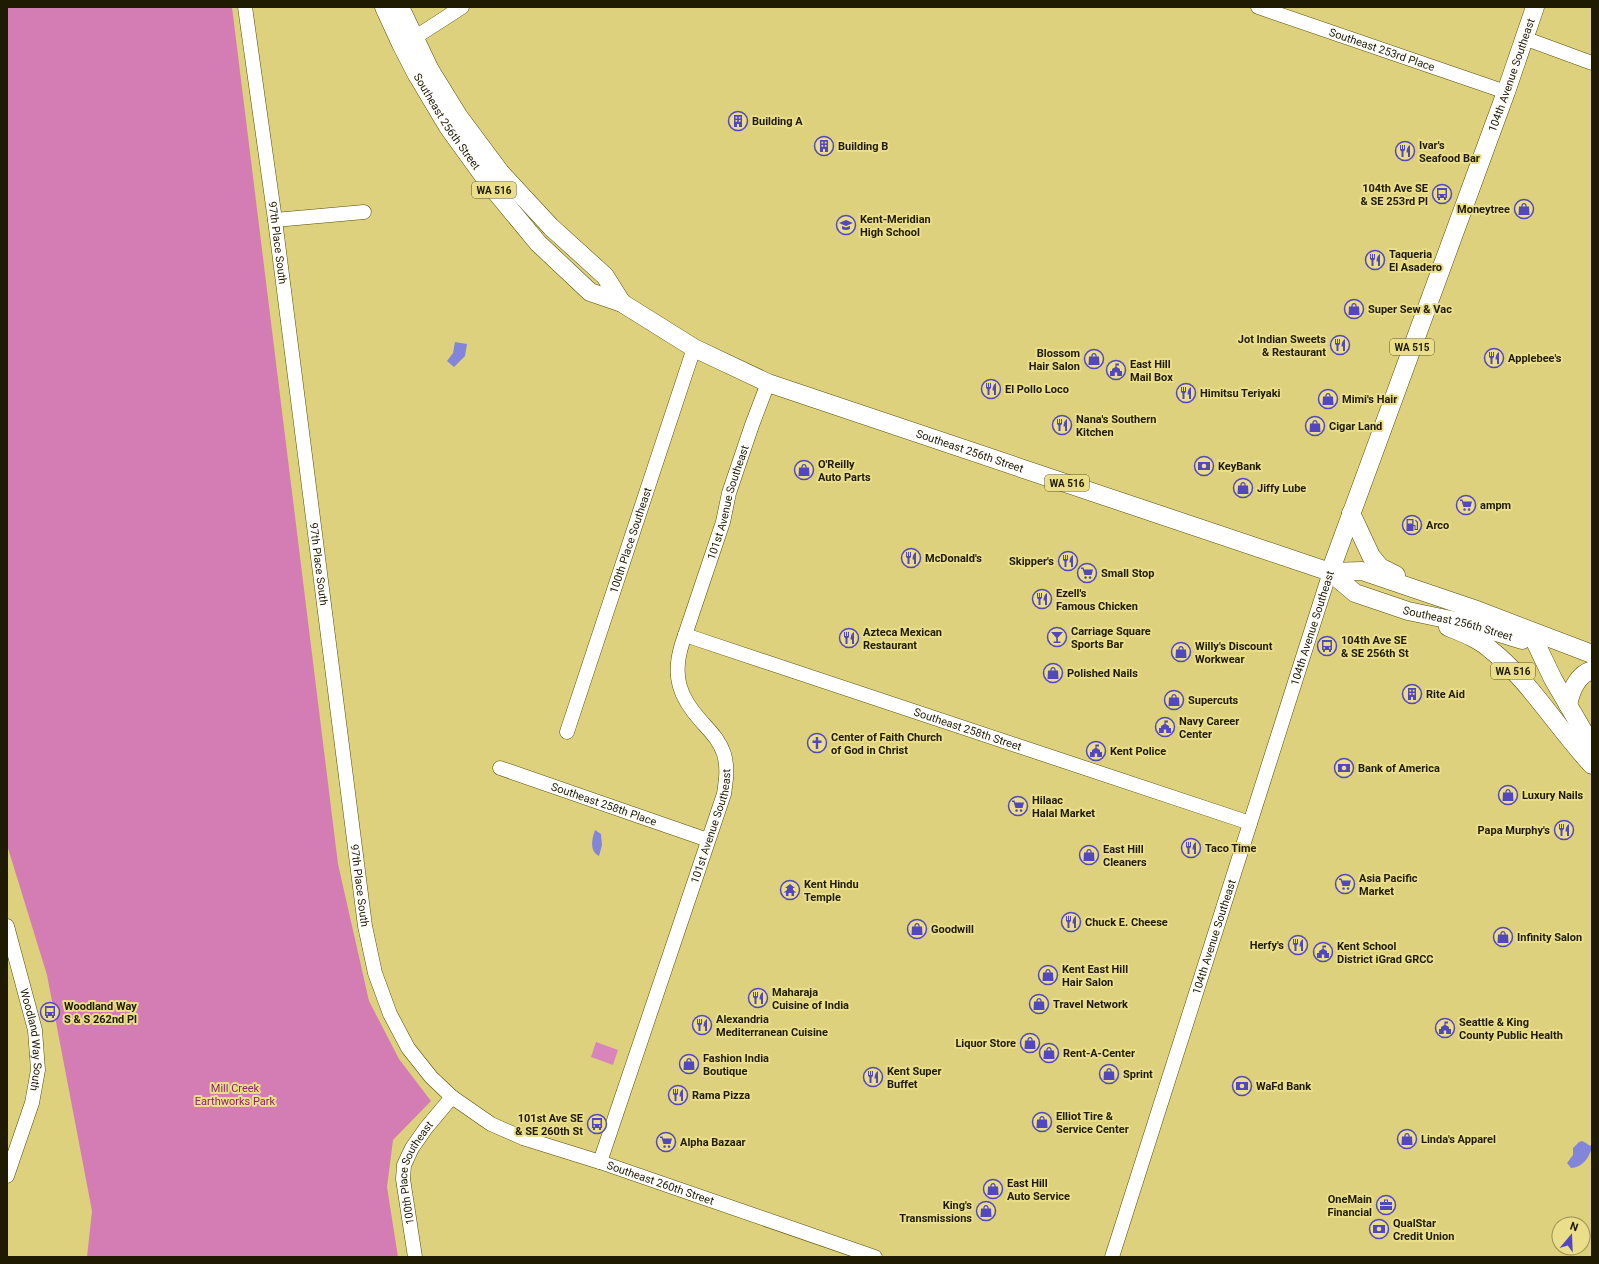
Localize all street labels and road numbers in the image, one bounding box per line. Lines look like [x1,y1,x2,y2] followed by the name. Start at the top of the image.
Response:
[1485,16,1537,134] street label: 104th Avenue Southeast
[1327,25,1437,74] street label: Southeast 253rd Place
[411,71,483,173] street label: Southeast 256th Street
[472,182,516,198] road number: WA 516
[266,201,290,285] street label: 97th Place South
[1390,339,1434,355] road number: WA 515
[914,427,1026,475] street label: Southeast 256th Street
[704,443,751,561] street label: 101st Avenue Southeast
[1045,475,1089,491] road number: WA 516
[607,485,654,595] street label: 100th Place Southeast
[307,522,331,606] street label: 97th Place South
[1288,569,1337,687] street label: 104th Avenue Southeast
[1401,603,1515,643] street label: Southeast 256th Street
[1491,663,1535,679] road number: WA 516
[912,705,1024,753] street label: Southeast 258th Street
[688,769,733,885] street label: 101st Avenue Southeast
[550,780,658,828] street label: Southeast 258th Place
[348,843,372,928] street label: 97th Place South
[1190,878,1238,996] street label: 104th Avenue Southeast
[18,987,45,1092] street label: Woodland Way South
[397,1118,436,1226] street label: 100th Place Southeast
[605,1158,716,1208] street label: Southeast 260th Street

